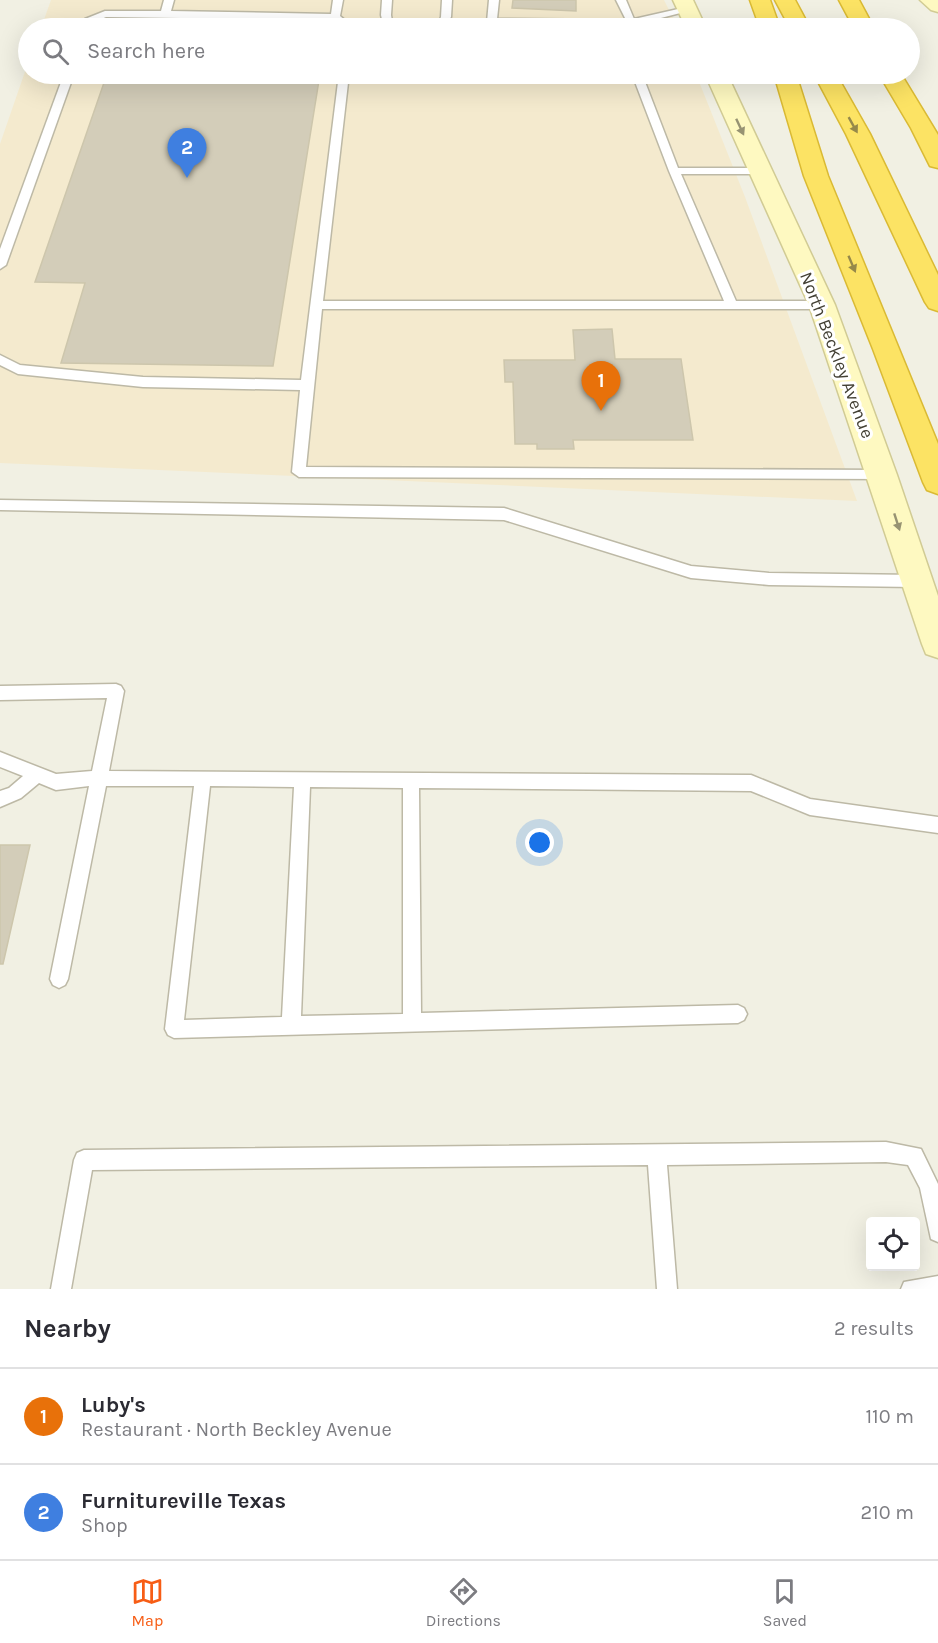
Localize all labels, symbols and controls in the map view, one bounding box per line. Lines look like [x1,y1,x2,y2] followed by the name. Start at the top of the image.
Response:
[18,18,920,84] search box
[39,35,72,68] icon: search
[87,38,205,64] text: Search here
[848,117,858,134] one-way arrow
[735,118,745,136] one-way arrow
[168,128,207,178] pin: 2
[847,256,857,274] one-way arrow
[795,269,879,441] street label: North Beckley Avenue
[582,362,620,411] pin: 1
[893,513,903,531] one-way arrow
[525,828,554,857] your location
[866,1217,920,1271] map controls
[866,1217,920,1271] button: locate
[24,1313,111,1344] text: Nearby
[834,1317,914,1340] text: 2 results
[81,1392,146,1418] text: Luby's
[40,1405,47,1428] text: 1
[865,1405,914,1428] text: 110 m
[81,1418,392,1441] text: Restaurant · North Beckley Avenue
[81,1488,286,1514] text: Furnitureville Texas
[37,1501,50,1524] text: 2
[860,1501,914,1524] text: 210 m
[81,1514,128,1537] text: Shop
[131,1575,164,1630] tab: Map
[426,1575,501,1630] tab: Directions
[763,1575,807,1630] tab: Saved

